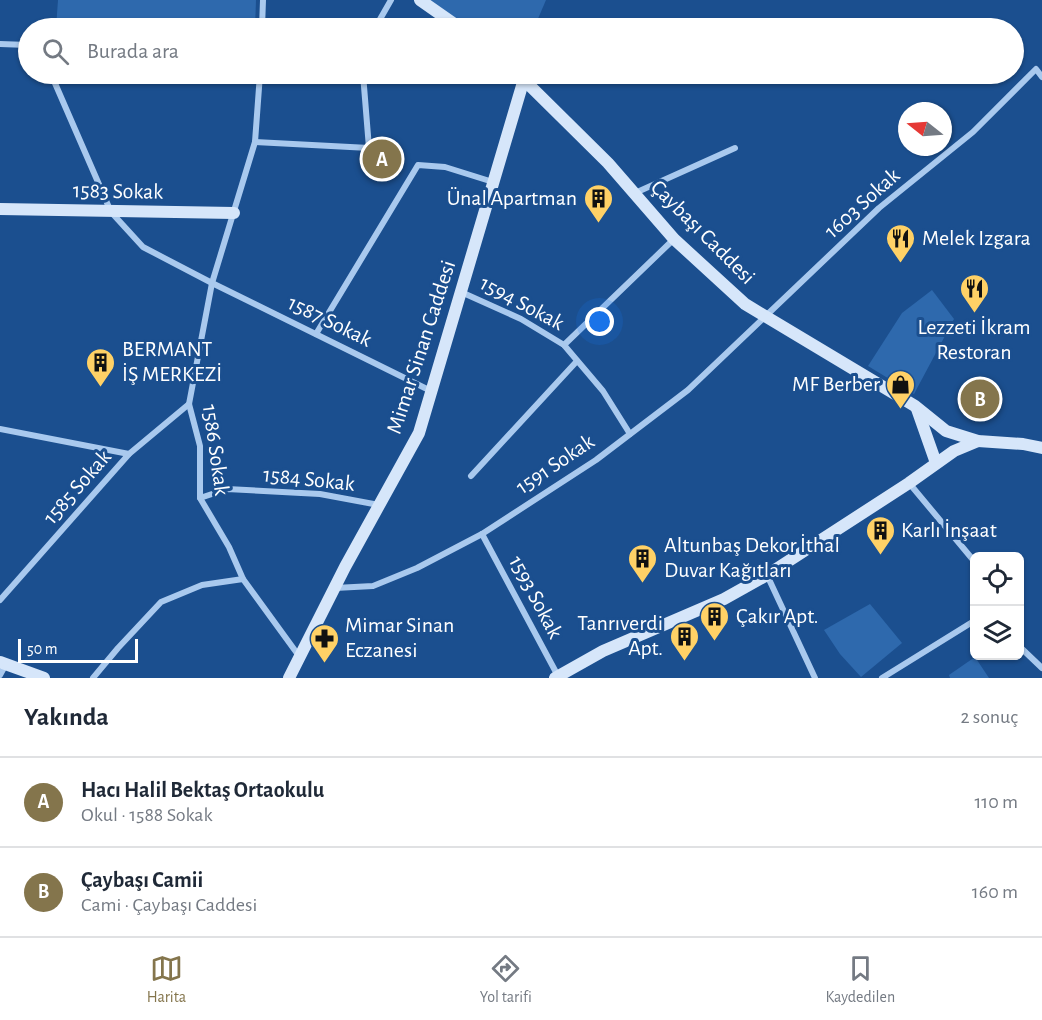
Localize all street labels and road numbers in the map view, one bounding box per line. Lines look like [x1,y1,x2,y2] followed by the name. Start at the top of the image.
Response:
[820,164,904,242] street label: 1603 Sokak
[647,176,759,288] street label: Çaybaşı Caddesi
[73,179,163,203] street label: 1583 Sokak
[383,258,459,436] street label: Mimar Sinan Caddesi
[476,272,568,334] street label: 1594 Sokak
[284,291,376,351] street label: 1587 Sokak
[199,403,233,497] street label: 1586 Sokak
[512,430,598,498] street label: 1591 Sokak
[39,446,115,528] street label: 1585 Sokak
[262,463,356,495] street label: 1584 Sokak
[505,552,567,642] street label: 1593 Sokak

